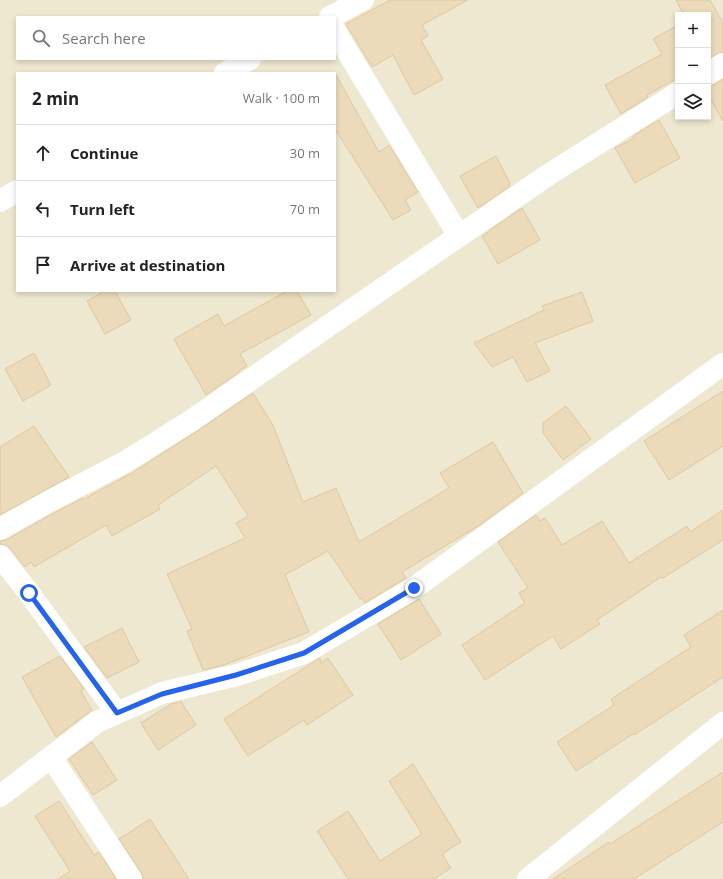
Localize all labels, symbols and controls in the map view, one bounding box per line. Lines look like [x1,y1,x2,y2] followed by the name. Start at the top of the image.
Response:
[675,12,711,120] map controls
[675,12,711,48] button: +
[16,16,336,60] search box
[30,27,52,49] icon: search
[62,28,146,48] text: Search here
[675,48,711,84] button: −
[675,84,711,120] button: layers
[32,87,79,110] text: 2 min
[243,89,320,107] text: Walk · 100 m
[32,142,54,164] icon: ahead
[70,143,138,163] text: Continue
[290,144,320,162] text: 30 m
[32,198,54,220] icon: left
[70,199,135,219] text: Turn left
[290,200,320,218] text: 70 m
[32,254,54,276] icon: arrive
[70,255,225,275] text: Arrive at destination
[405,579,423,597] route end
[20,584,38,602] route start

